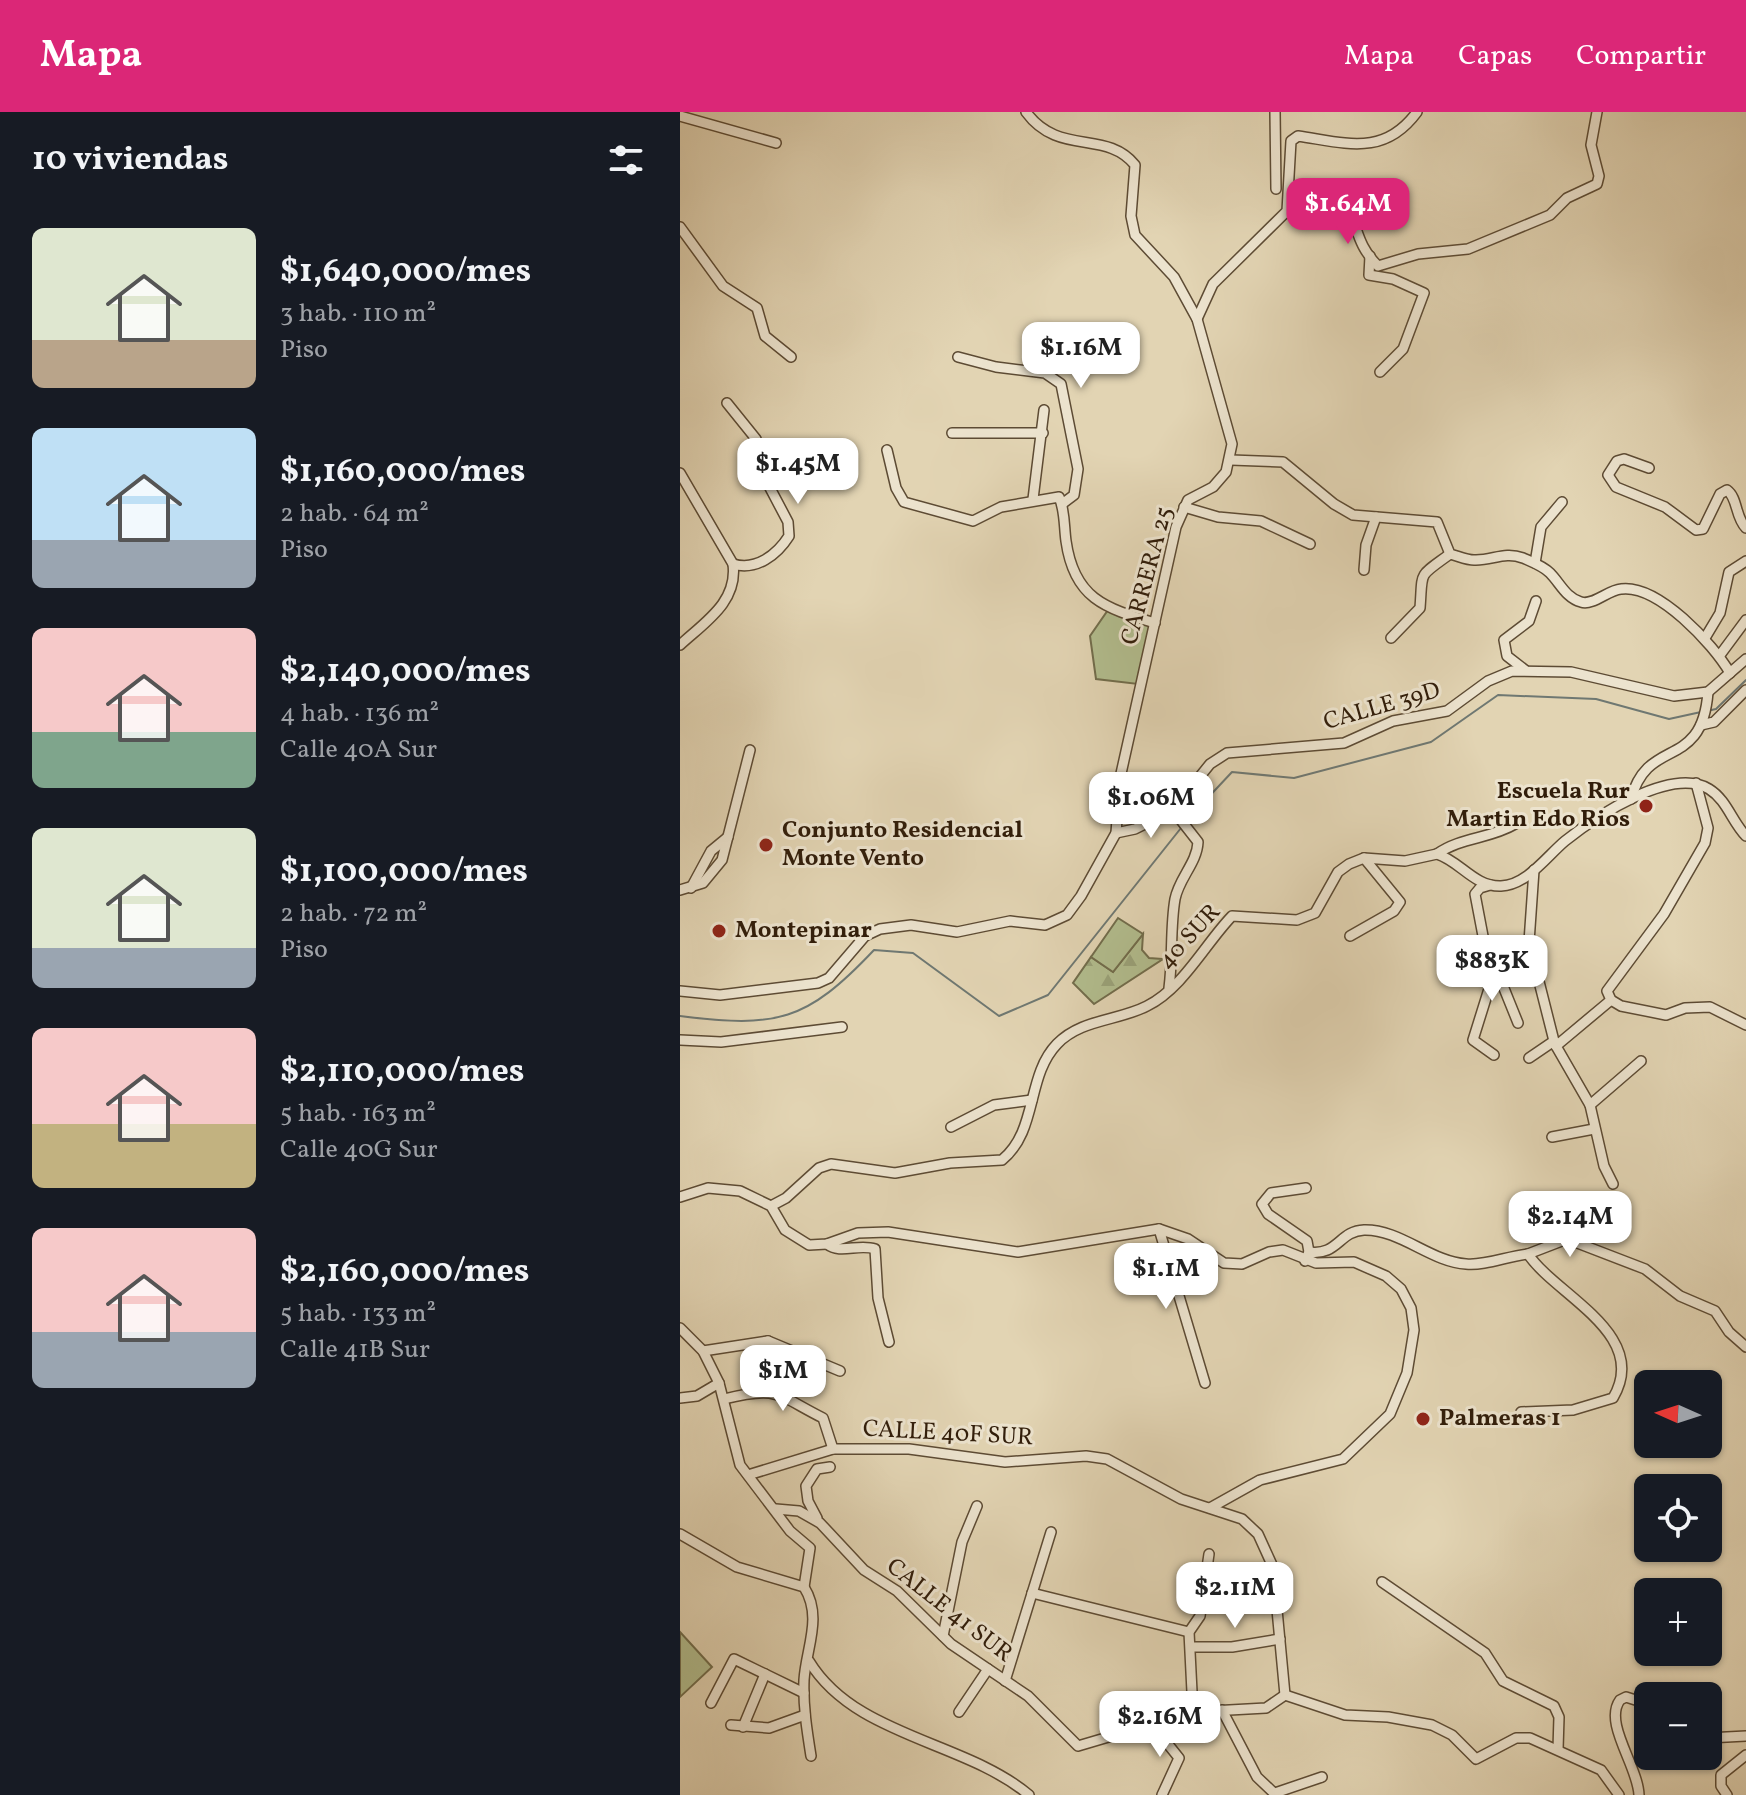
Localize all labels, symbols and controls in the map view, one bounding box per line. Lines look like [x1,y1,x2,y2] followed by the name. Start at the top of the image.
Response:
[40,30,142,83] text: Mapa
[1344,37,1414,76] text: Mapa
[1458,37,1532,76] text: Capas
[1576,37,1706,76] text: Compartir
[32,137,229,184] text: 10 viviendas
[604,138,648,182] icon: filters
[1283,178,1413,246] pin: $1.64M
[1304,186,1392,222] text: $1.64M
[280,249,531,296] text: $1,640,000/mes
[96,260,192,356] icon: home
[280,296,436,332] text: 3 hab. · 110 m²
[1016,322,1146,390] pin: $1.16M
[1040,330,1122,366] text: $1.16M
[280,332,328,368] text: Piso
[733,438,863,506] pin: $1.45M
[755,446,841,482] text: $1.45M
[280,449,525,496] text: $1,160,000/mes
[96,460,192,556] icon: home
[280,496,429,532] text: 2 hab. · 64 m²
[1113,503,1183,649] street label: CARRERA 25
[280,532,328,568] text: Piso
[280,649,531,696] text: $2,140,000/mes
[96,660,192,756] icon: home
[1320,674,1444,740] street label: CALLE 39D
[280,696,439,732] text: 4 hab. · 136 m²
[280,732,437,768] text: Calle 40A Sur
[1086,772,1216,840] pin: $1.06M
[1446,775,1630,837] place label: Escuela Rur Martin Edo Rios
[1107,780,1195,816] text: $1.06M
[1637,797,1655,815] marker: Escuela Rur Martin Edo Rios
[782,814,1023,876] place label: Conjunto Residencial Monte Vento
[757,836,775,854] marker: Conjunto Residencial Monte Vento
[280,849,528,896] text: $1,100,000/mes
[96,860,192,956] icon: home
[280,896,427,932] text: 2 hab. · 72 m²
[1151,897,1229,977] street label: 40 SUR
[735,914,872,948] place label: Montepinar
[710,922,728,940] marker: Montepinar
[280,932,328,968] text: Piso
[1436,935,1548,1003] pin: $883K
[1455,943,1529,979] text: $883K
[280,1049,525,1096] text: $2,110,000/mes
[96,1060,192,1156] icon: home
[280,1096,436,1132] text: 5 hab. · 163 m²
[280,1132,438,1168] text: Calle 40G Sur
[1505,1191,1635,1259] pin: $2.14M
[1527,1199,1613,1235] text: $2.14M
[1110,1243,1222,1311] pin: $1.1M
[280,1249,530,1296] text: $2,160,000/mes
[1132,1251,1200,1287] text: $1.1M
[96,1260,192,1356] icon: home
[280,1296,436,1332] text: 5 hab. · 133 m²
[280,1332,430,1368] text: Calle 41B Sur
[744,1345,822,1413] pin: $1M
[758,1353,808,1389] text: $1M
[1634,1370,1722,1458] north arrow
[1634,1370,1722,1770] map controls
[1439,1402,1561,1436] place label: Palmeras 1
[1414,1410,1432,1428] marker: Palmeras 1
[862,1413,1034,1455] street label: CALLE 40F SUR
[1634,1474,1722,1562] button: locate
[878,1551,1020,1671] street label: CALLE 41 SUR
[1170,1562,1300,1630] pin: $2.11M
[1194,1570,1276,1606] text: $2.11M
[1634,1578,1722,1666] button: +
[1634,1682,1722,1770] button: −
[1095,1691,1225,1759] pin: $2.16M
[1117,1699,1203,1735] text: $2.16M

